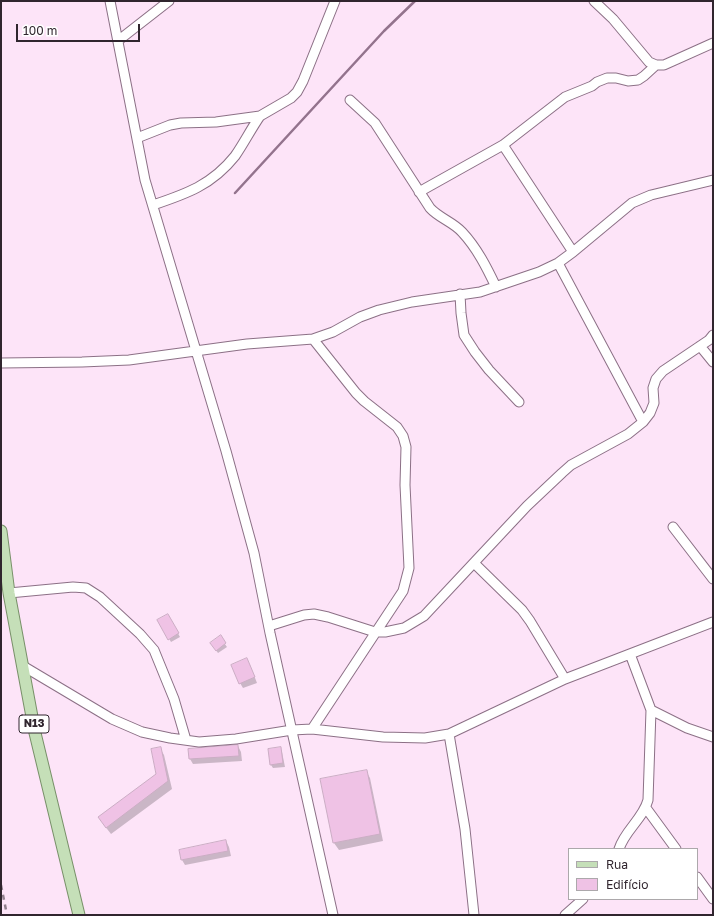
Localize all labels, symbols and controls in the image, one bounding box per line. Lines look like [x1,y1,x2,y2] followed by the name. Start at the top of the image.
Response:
[18,16,142,42] scale bar
[23,23,57,38] text: 100 m
[19,715,49,733] road number: N13
[568,848,698,900] legend
[606,857,628,872] text: Rua
[606,877,648,892] text: Edifício

